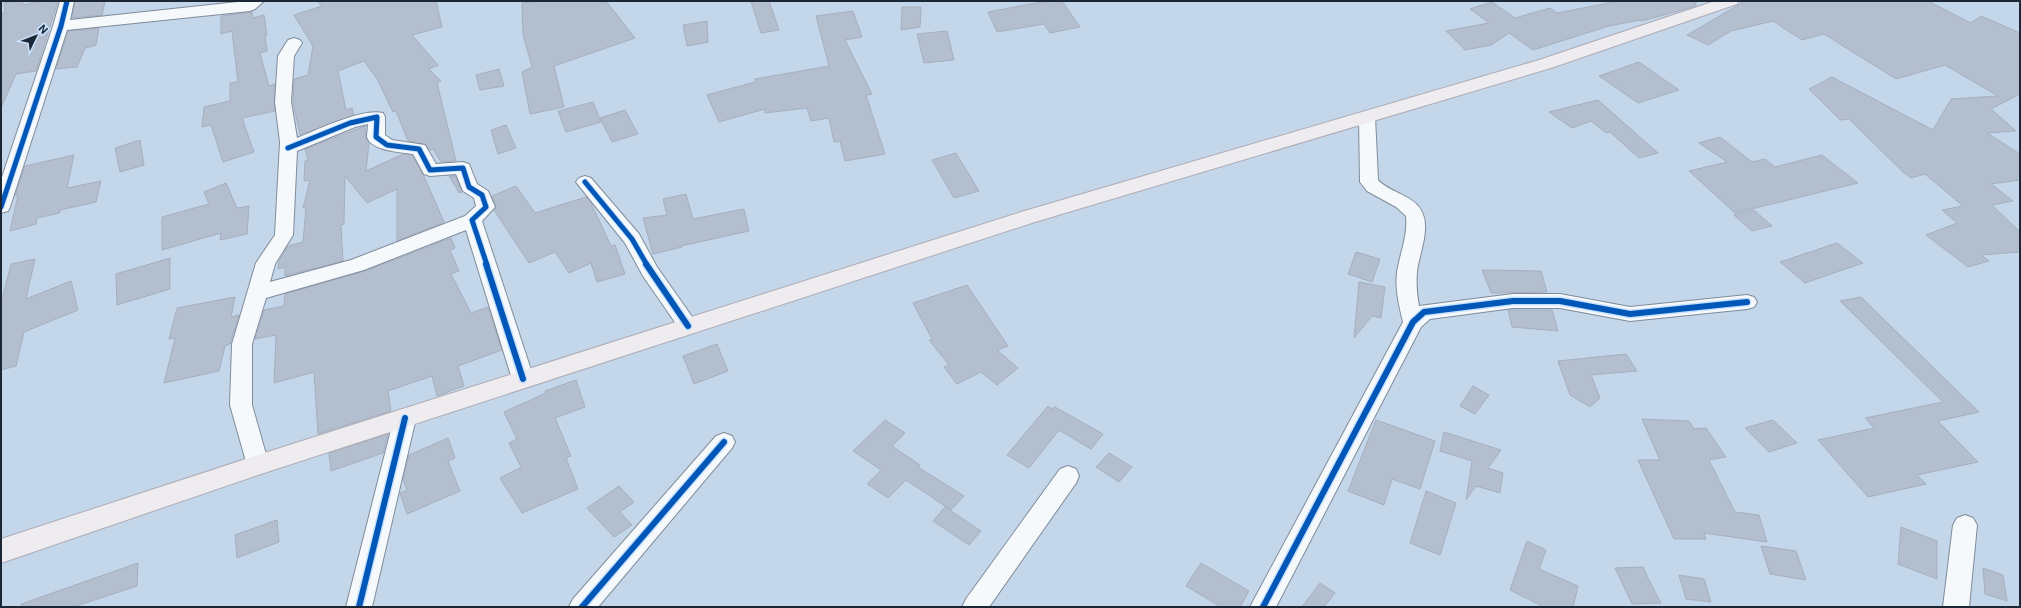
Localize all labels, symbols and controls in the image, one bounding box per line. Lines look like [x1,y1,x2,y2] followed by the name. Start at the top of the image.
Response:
[16,16,56,56] north arrow
[36,22,51,37] text: N

